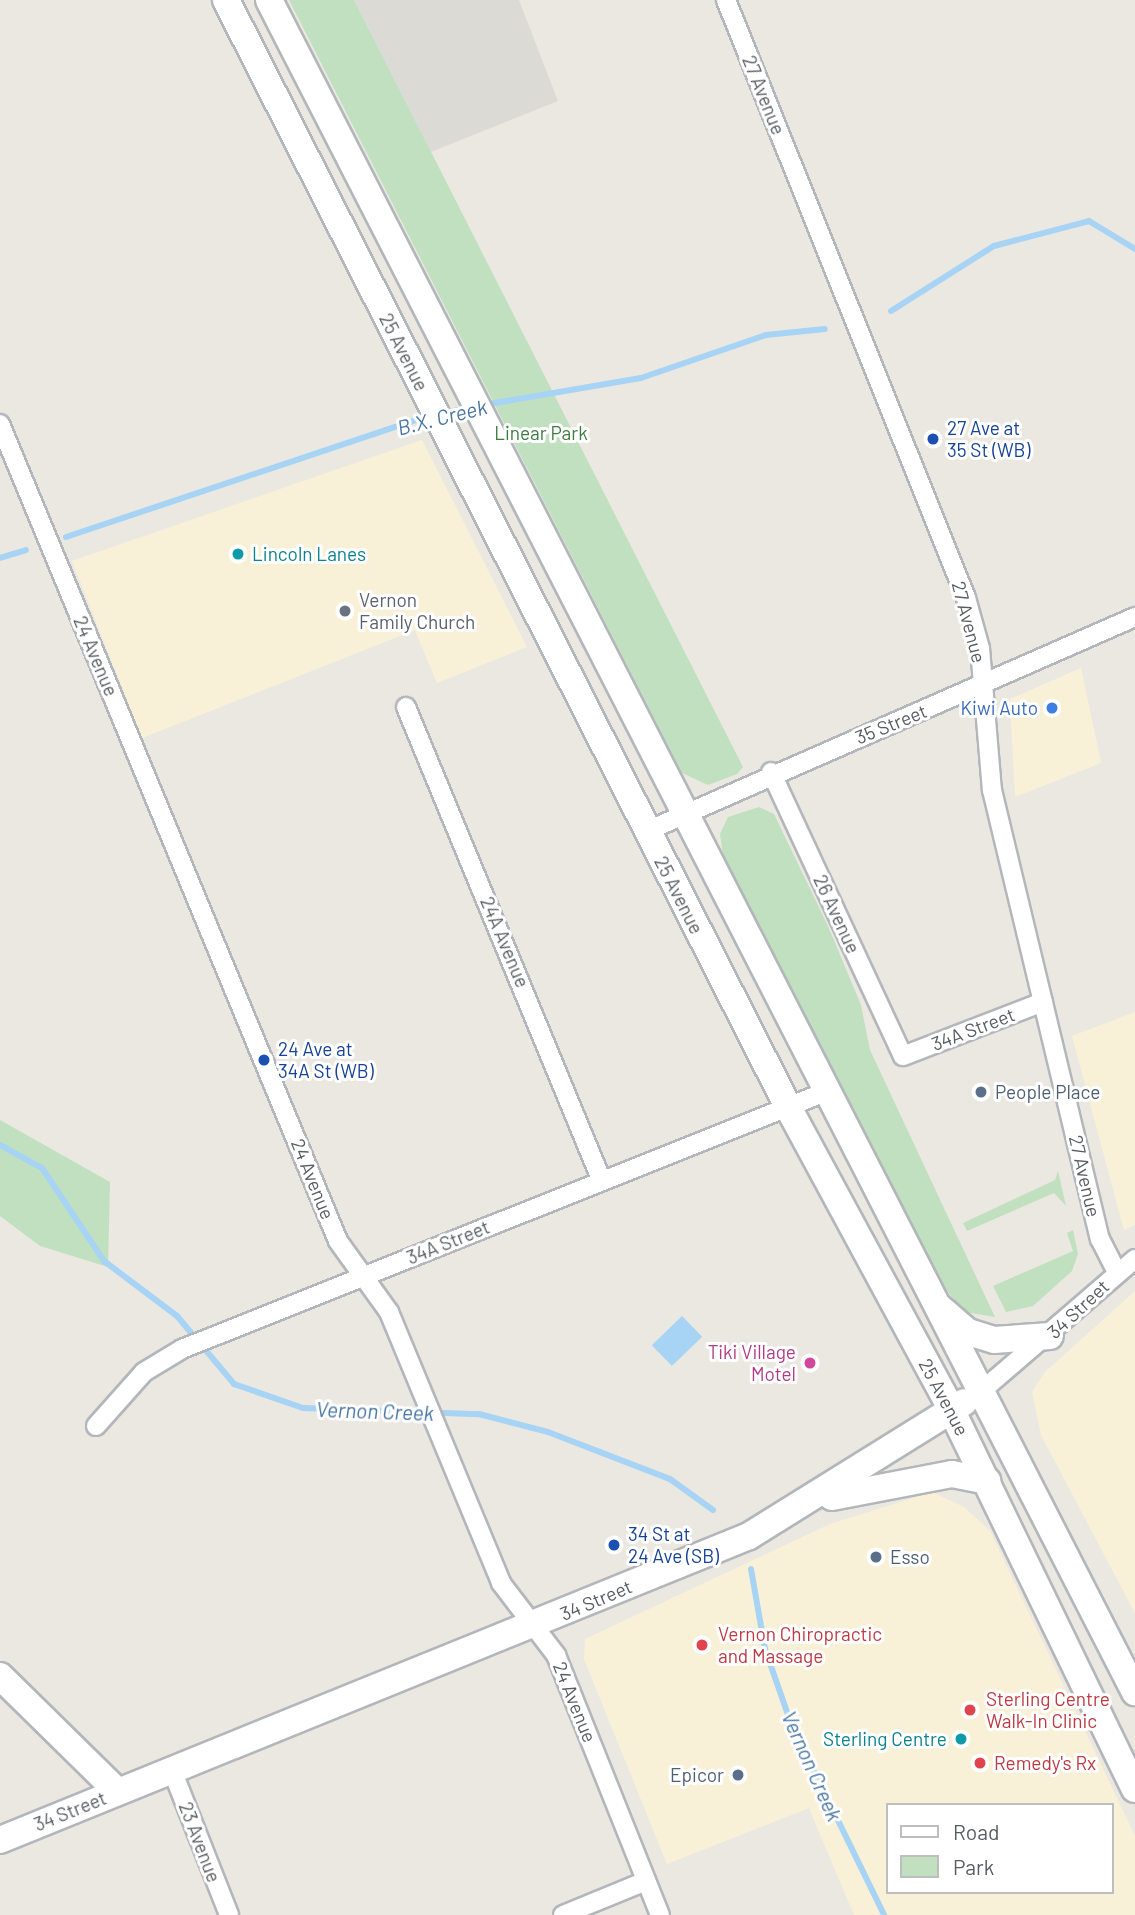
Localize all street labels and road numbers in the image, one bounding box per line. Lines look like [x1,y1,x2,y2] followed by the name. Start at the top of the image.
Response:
[738,52,790,138] street label: 27 Avenue
[375,309,433,395] street label: 25 Avenue
[947,579,991,665] street label: 27 Avenue
[69,613,123,699] street label: 24 Avenue
[852,699,930,749] street label: 35 Street
[650,852,708,938] street label: 25 Avenue
[809,871,865,957] street label: 26 Avenue
[476,893,534,991] street label: 24A Avenue
[928,1003,1018,1055] street label: 34A Street
[1065,1133,1105,1219] street label: 27 Avenue
[287,1135,339,1223] street label: 24 Avenue
[403,1215,493,1269] street label: 34A Street
[1042,1275,1114,1343] street label: 34 Street
[914,1355,974,1439] street label: 25 Avenue
[557,1575,635,1625] street label: 34 Street
[549,1658,601,1746] street label: 24 Avenue
[31,1786,109,1836] street label: 34 Street
[174,1799,226,1885] street label: 23 Avenue

